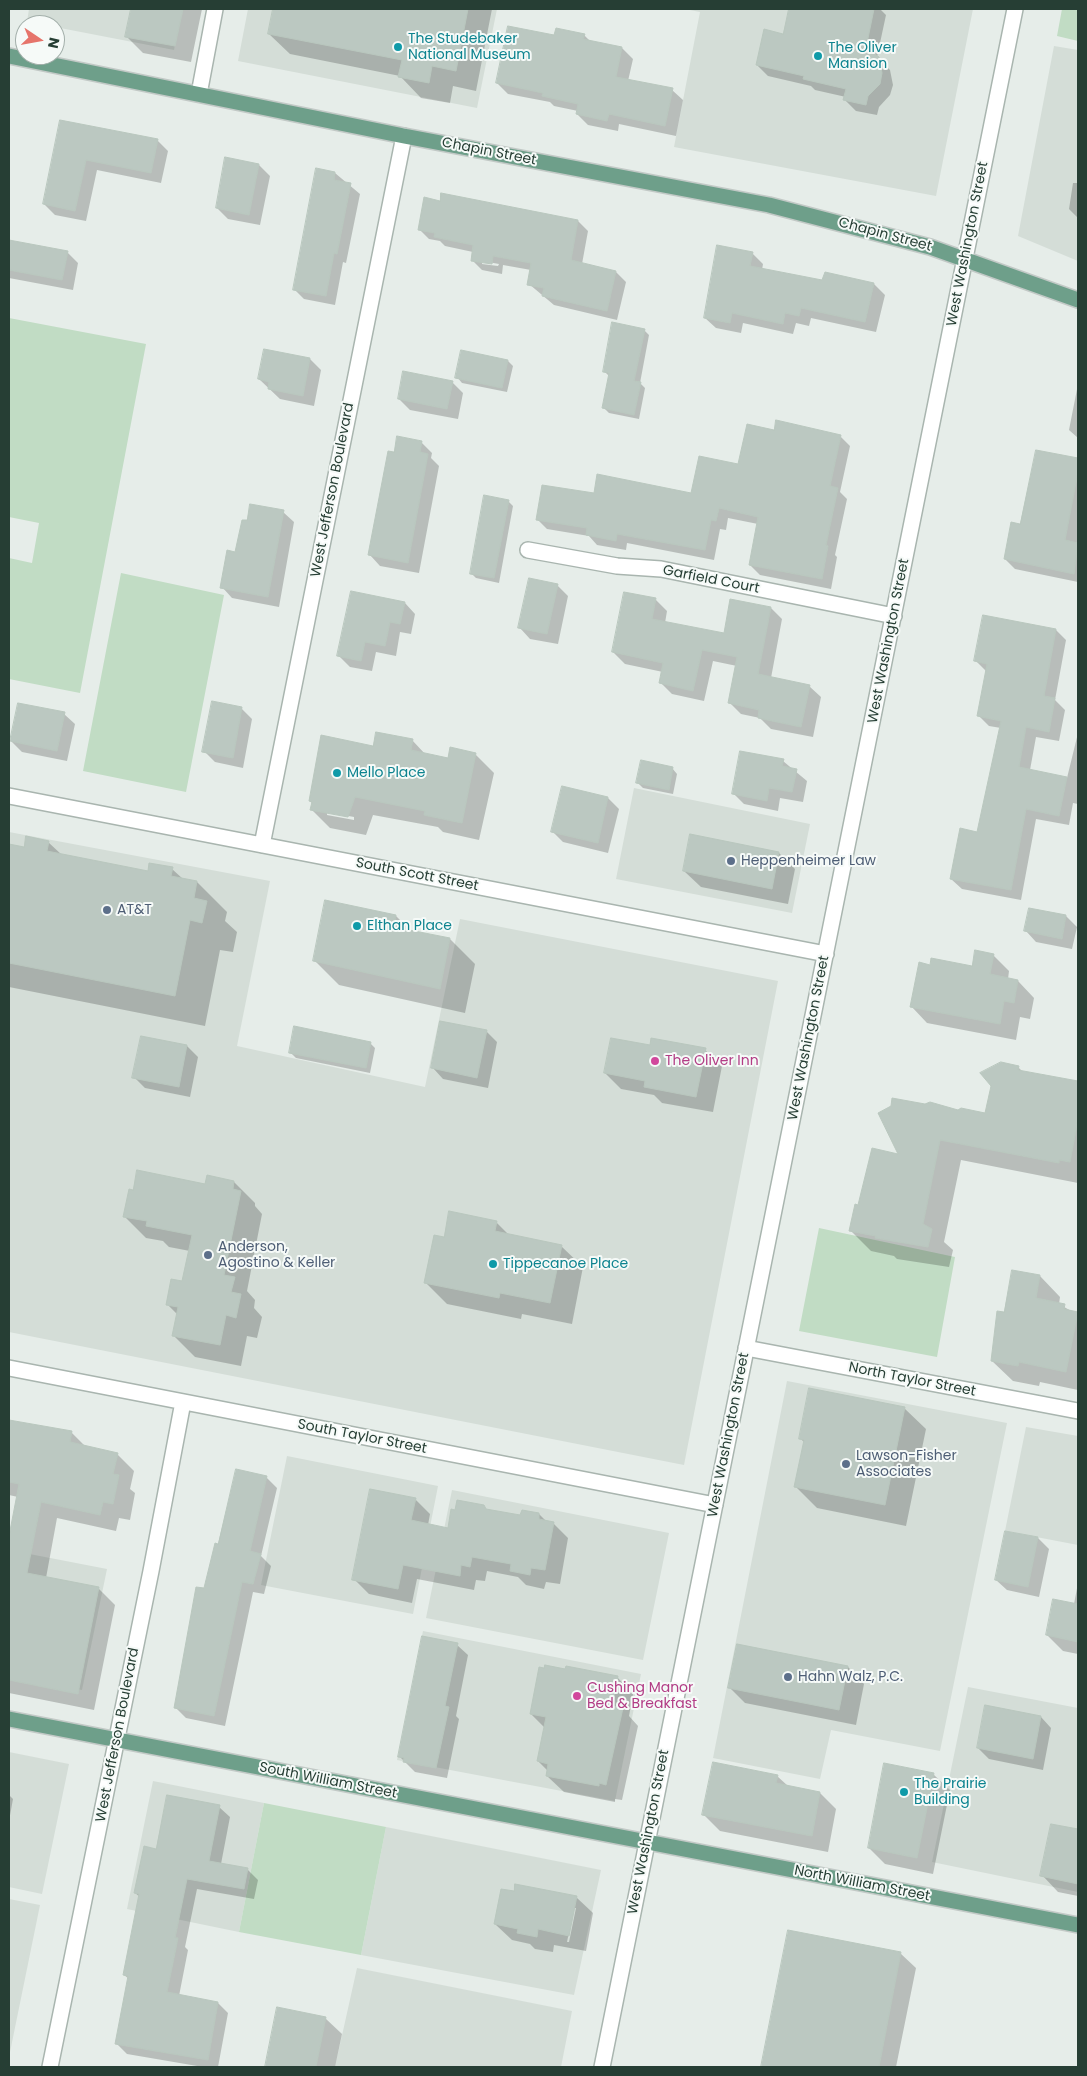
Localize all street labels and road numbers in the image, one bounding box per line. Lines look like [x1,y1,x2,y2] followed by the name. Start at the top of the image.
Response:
[440,135,538,169] street label: Chapin Street
[944,160,992,328] street label: West Washington Street
[837,214,933,256] street label: Chapin Street
[308,401,358,579] street label: West Jefferson Boulevard
[865,557,913,725] street label: West Washington Street
[661,562,761,598] street label: Garfield Court
[354,855,480,895] street label: South Scott Street
[785,954,833,1122] street label: West Washington Street
[705,1351,753,1519] street label: West Washington Street
[847,1359,977,1401] street label: North Taylor Street
[296,1416,428,1458] street label: South Taylor Street
[93,1646,143,1824] street label: West Jefferson Boulevard
[625,1748,673,1916] street label: West Washington Street
[258,1759,398,1803] street label: South William Street
[793,1863,931,1905] street label: North William Street

